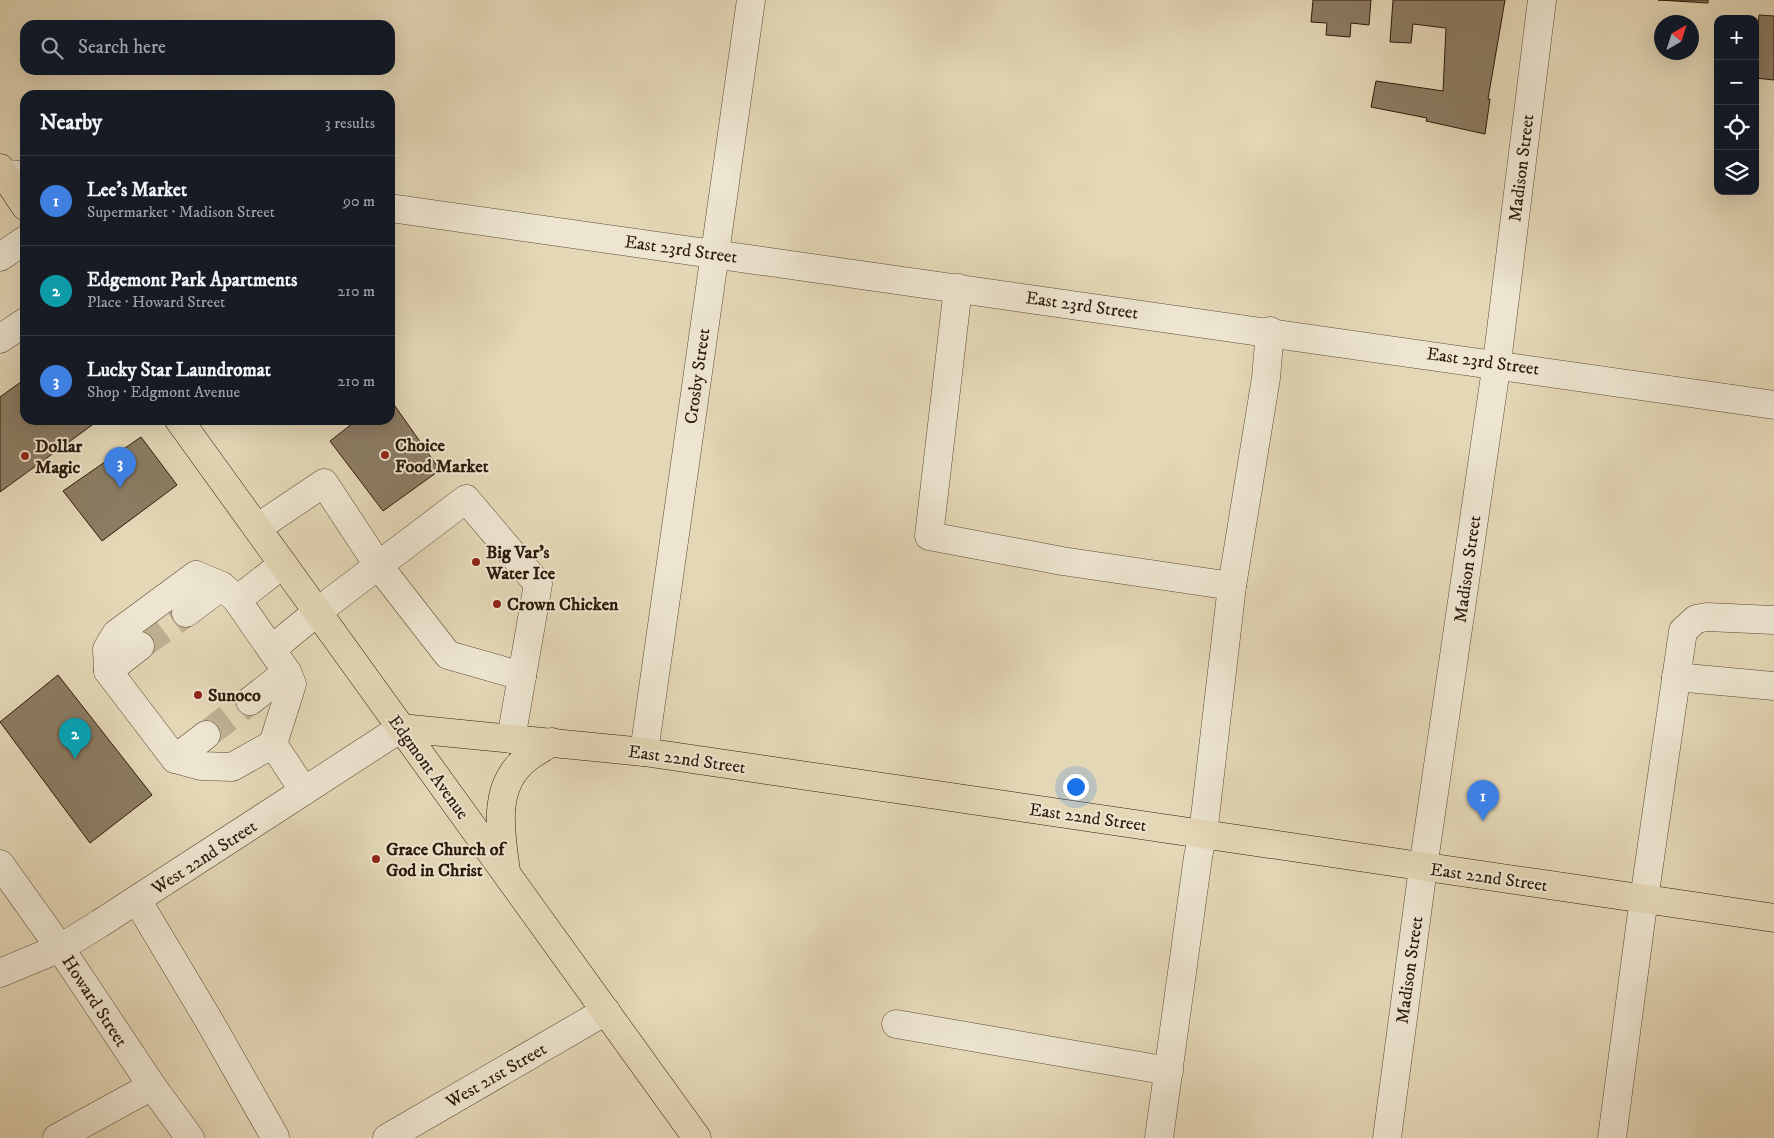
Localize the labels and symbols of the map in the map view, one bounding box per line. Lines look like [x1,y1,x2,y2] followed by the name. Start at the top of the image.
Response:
[1654,15,1699,60] north arrow
[1504,113,1540,223] street label: Madison Street
[623,231,739,269] street label: East 23rd Street
[1024,287,1140,325] street label: East 23rd Street
[680,326,716,426] street label: Crosby Street
[1425,343,1541,381] street label: East 23rd Street
[395,435,489,478] place label: Choice Food Market
[35,436,83,479] place label: Dollar Magic
[104,447,136,488] pin: 3
[379,449,391,461] marker: Choice Food Market
[19,450,31,462] marker: Dollar Magic
[1450,514,1486,624] street label: Madison Street
[485,542,556,585] place label: Big Var's Water Ice
[470,556,482,568] marker: Big Var's Water Ice
[507,594,619,616] place label: Crown Chicken
[491,598,503,610] marker: Crown Chicken
[208,685,261,707] place label: Sunoco
[192,689,204,701] marker: Sunoco
[383,711,473,824] street label: Edgmont Avenue
[59,718,91,759] pin: 2
[627,741,747,779] street label: East 22nd Street
[1063,774,1089,800] your location
[1467,780,1499,821] pin: 1
[1028,799,1148,837] street label: East 22nd Street
[147,815,262,901] street label: West 22nd Street
[386,839,507,882] place label: Grace Church of God in Christ
[370,853,382,865] marker: Grace Church of God in Christ
[1429,859,1549,897] street label: East 22nd Street
[1392,915,1428,1025] street label: Madison Street
[56,952,132,1052] street label: Howard Street
[441,1038,551,1114] street label: West 21st Street

